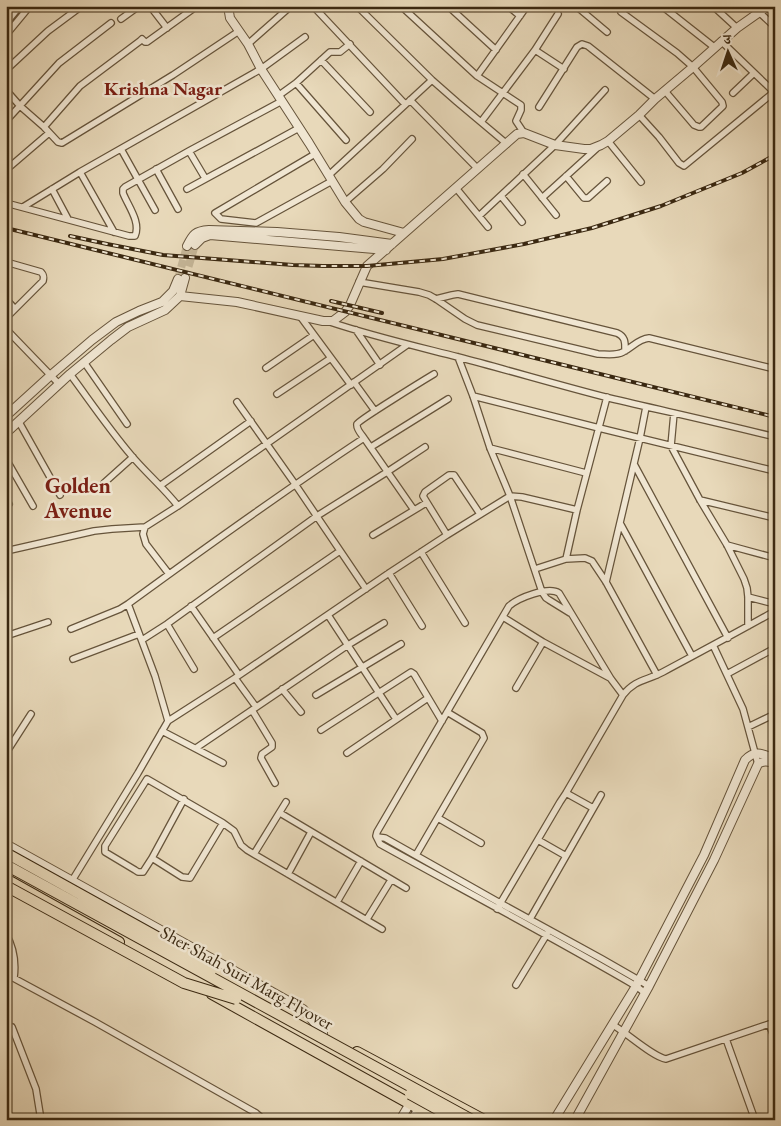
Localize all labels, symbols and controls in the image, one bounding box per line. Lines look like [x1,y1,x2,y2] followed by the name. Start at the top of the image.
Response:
[704,28,754,78] north arrow
[722,30,732,48] text: उ
[104,76,222,101] district label: Krishna Nagar
[43,471,112,525] district label: Golden Avenue
[157,920,338,1035] street label: Sher Shah Suri Marg Flyover

